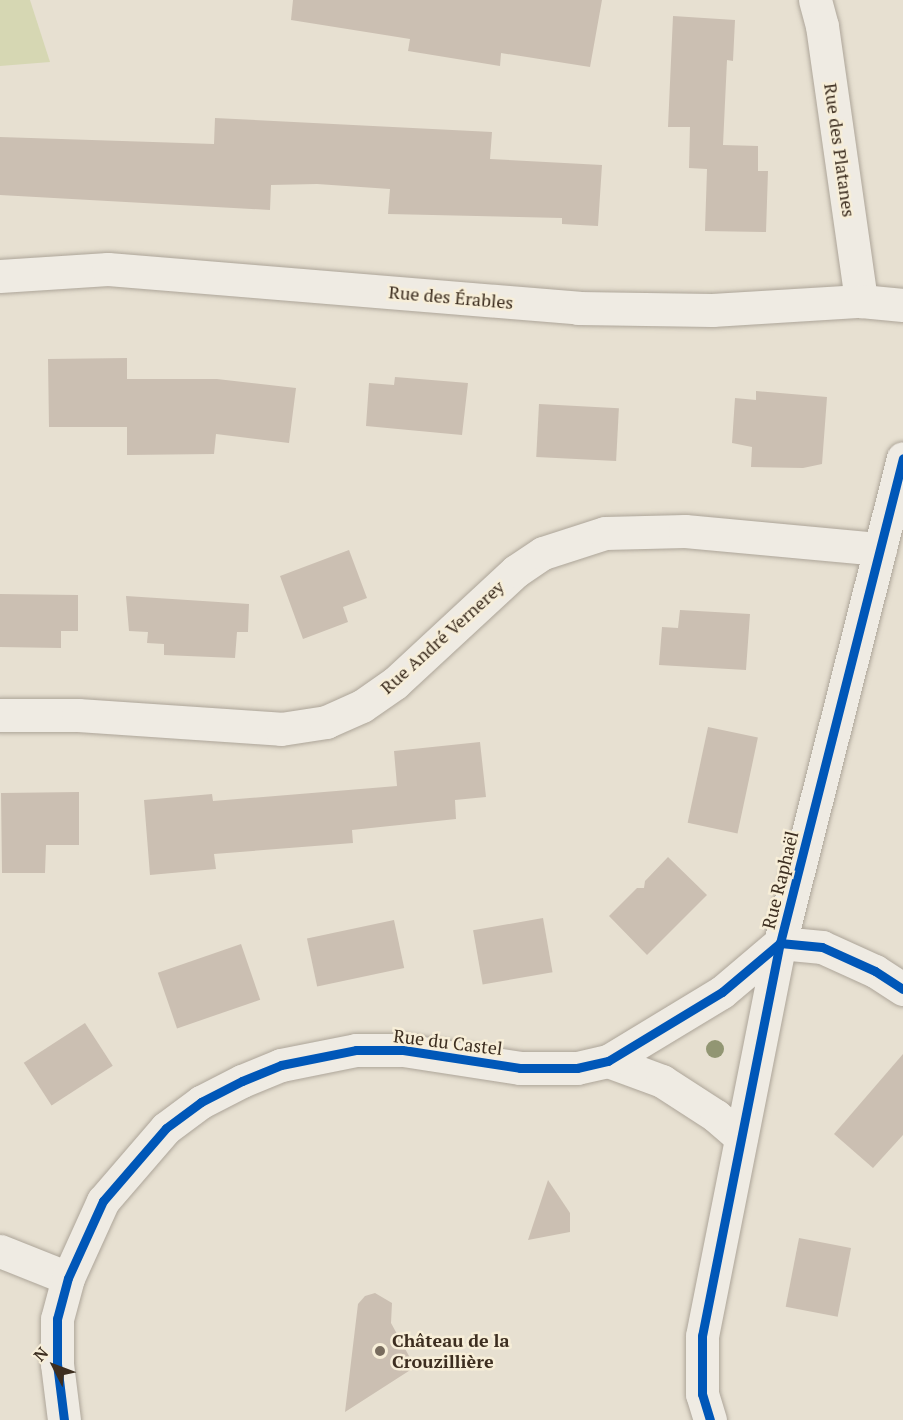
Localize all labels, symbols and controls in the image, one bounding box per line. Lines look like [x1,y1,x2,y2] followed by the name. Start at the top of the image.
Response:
[820,82,860,218] street label: Rue des Platanes
[388,281,514,313] street label: Rue des Érables
[375,576,509,698] street label: Rue André Vernerey
[757,829,803,931] street label: Rue Raphaël
[392,1025,504,1059] street label: Rue du Castel
[392,1330,510,1372] place label: Château de la Crouzillière
[24,1336,84,1396] north arrow
[28,1342,53,1366] text: N
[373,1344,387,1358] marker: Château de la Crouzillière

